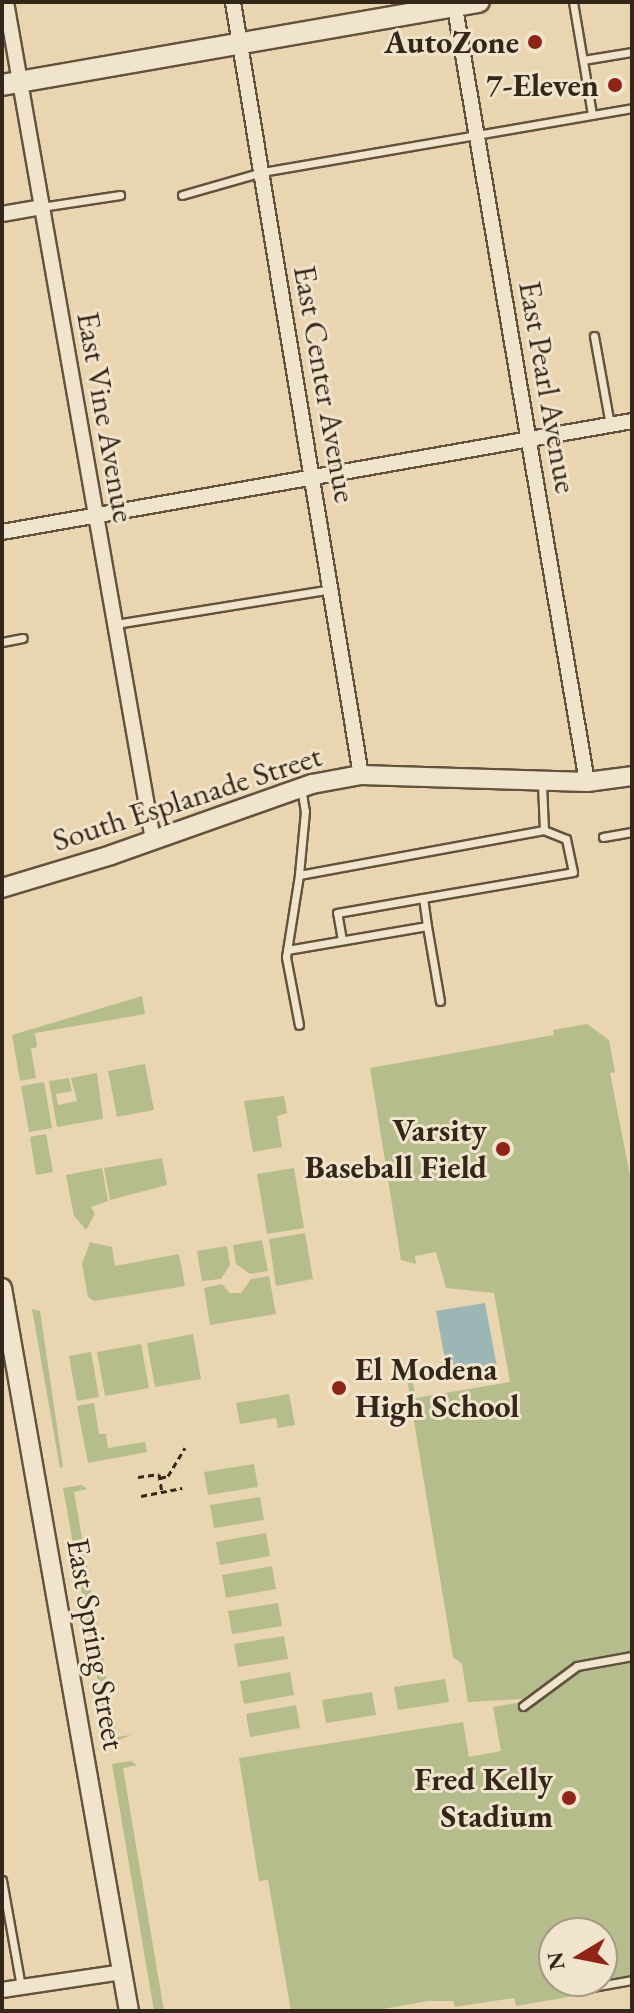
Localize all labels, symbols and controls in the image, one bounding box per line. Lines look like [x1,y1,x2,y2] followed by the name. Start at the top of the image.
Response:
[384,23,519,61] place label: AutoZone
[526,33,544,51] marker: AutoZone
[486,66,599,104] place label: 7-Eleven
[606,76,624,94] marker: 7-Eleven
[285,262,365,506] street label: East Center Avenue
[510,278,586,496] street label: East Pearl Avenue
[69,309,143,525] street label: East Vine Avenue
[48,736,326,860] street label: South Esplanade Street
[305,1112,487,1187] place label: Varsity Baseball Field
[494,1140,512,1158] marker: Varsity Baseball Field
[355,1351,519,1426] place label: El Modena High School
[330,1379,348,1397] marker: El Modena High School
[58,1535,134,1753] street label: East Spring Street
[414,1761,553,1836] place label: Fred Kelly Stadium
[560,1789,578,1807] marker: Fred Kelly Stadium
[538,1917,618,1997] north arrow
[540,1950,572,1972] text: N

